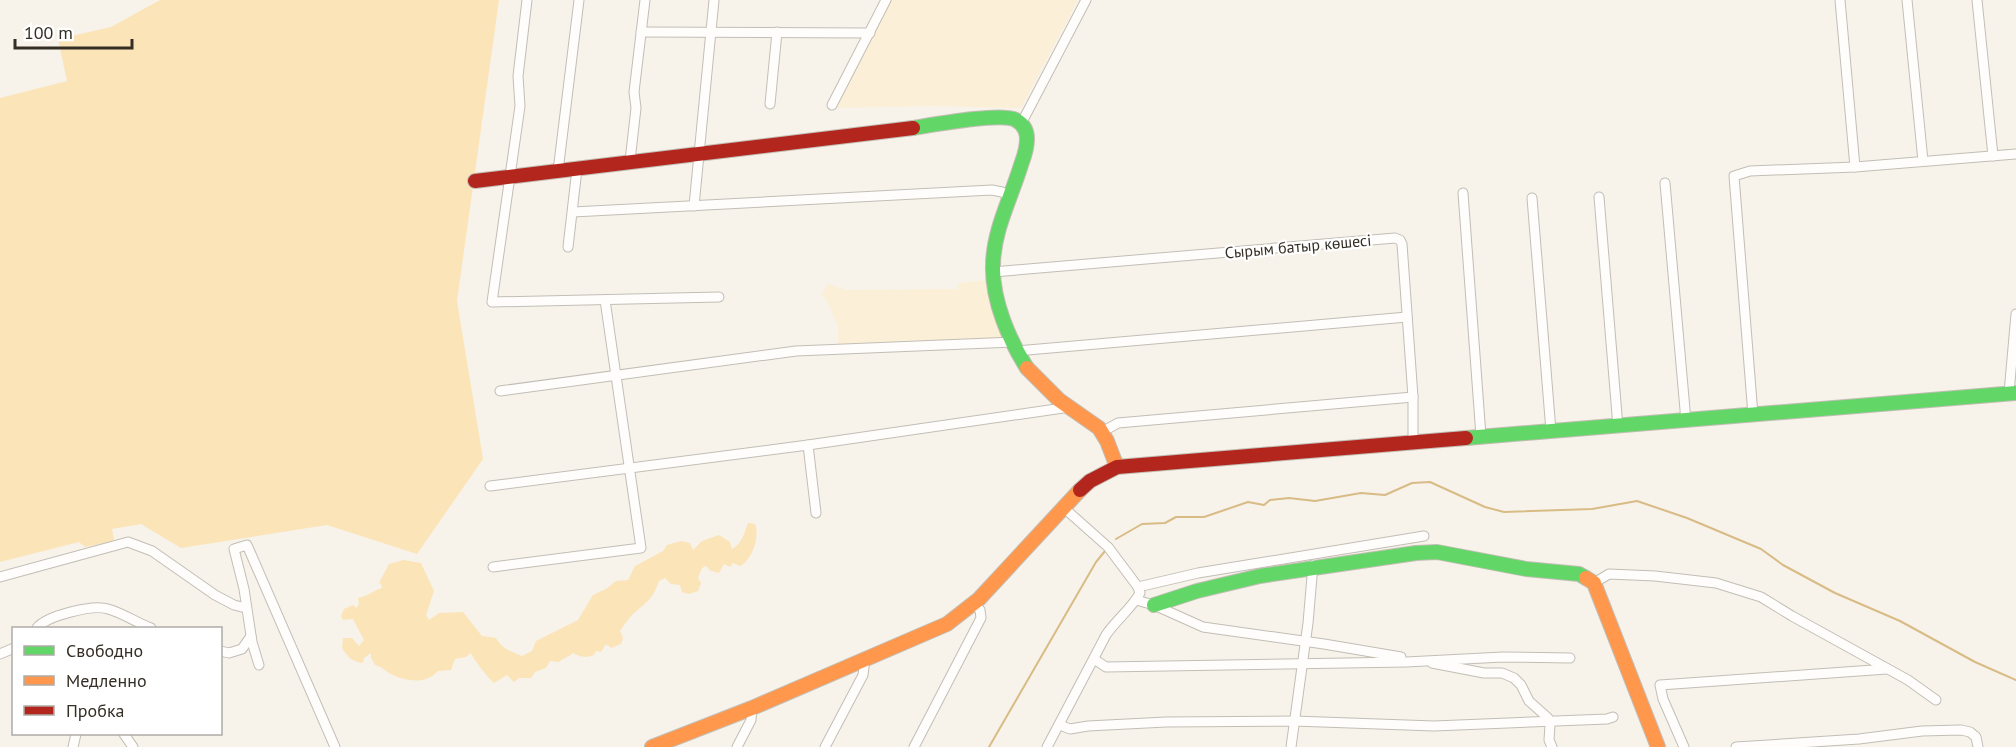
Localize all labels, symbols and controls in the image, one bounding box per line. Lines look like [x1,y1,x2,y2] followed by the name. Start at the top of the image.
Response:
[15,12,132,50] scale bar
[24,21,73,44] text: 100 m
[1224,230,1372,262] street label: Сырым батыр көшесі
[12,627,222,735] legend
[66,639,143,662] text: Свободно
[66,669,147,692] text: Медленно
[66,699,124,722] text: Пробка

